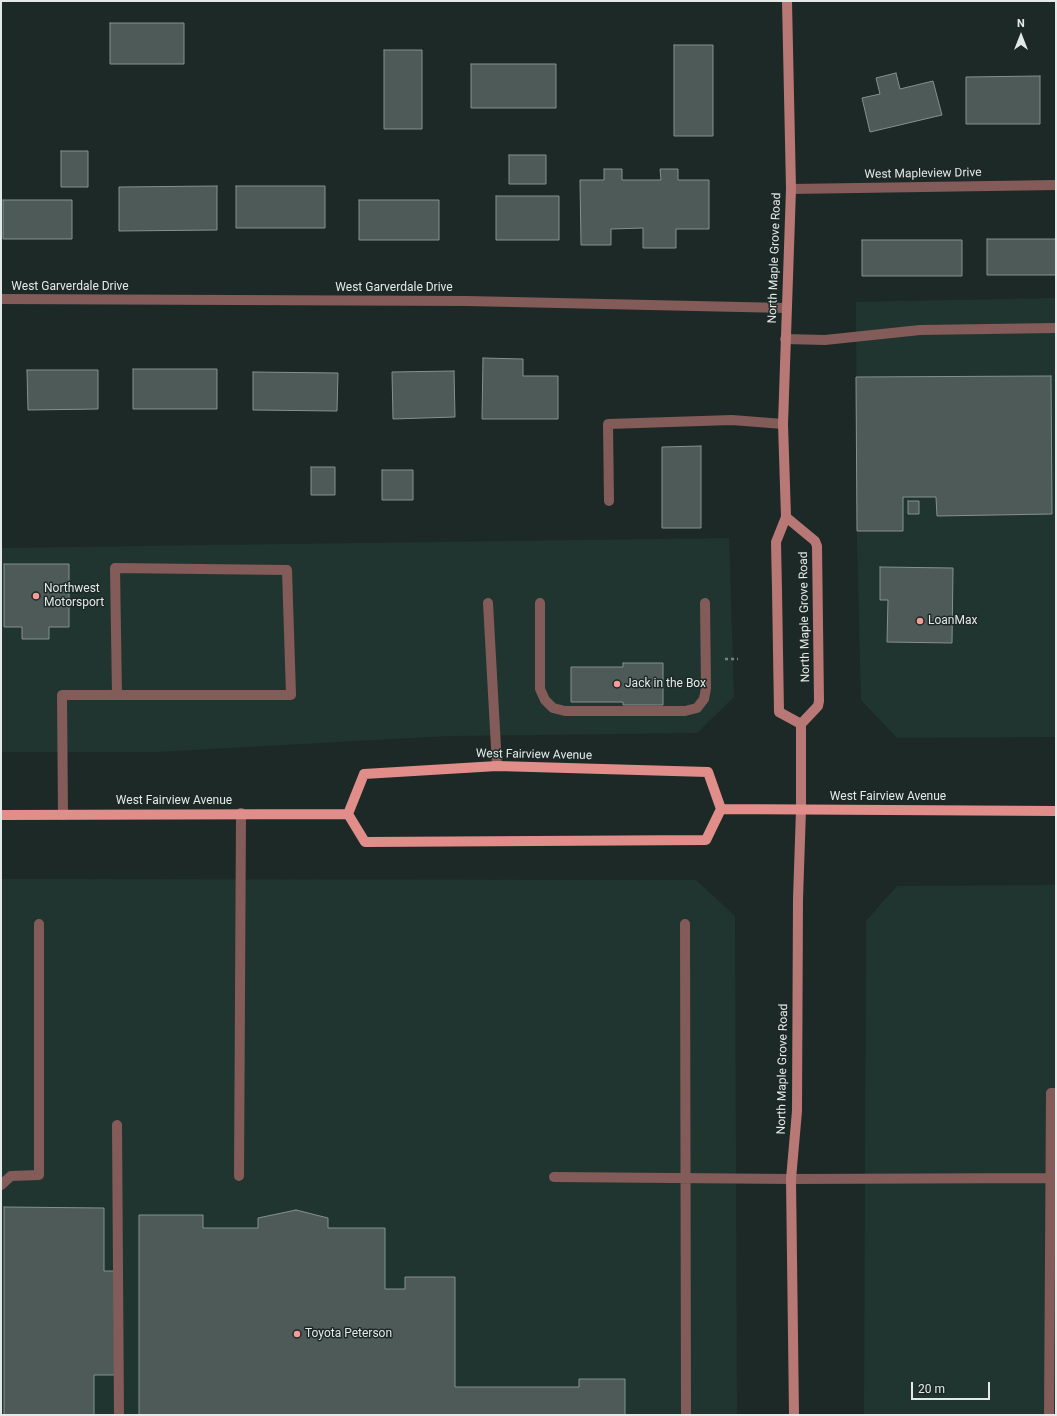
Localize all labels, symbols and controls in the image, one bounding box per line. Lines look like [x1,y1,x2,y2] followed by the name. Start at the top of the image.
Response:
[1001,16,1041,56] north arrow
[1017,17,1025,30] text: N
[864,166,982,182] street label: West Mapleview Drive
[766,192,784,324] street label: North Maple Grove Road
[11,280,129,294] street label: West Garverdale Drive
[335,281,453,295] street label: West Garverdale Drive
[797,552,813,682] street label: North Maple Grove Road
[44,582,104,610] place label: Northwest Motorsport
[31,591,41,601] marker: Northwest Motorsport
[928,614,977,628] place label: LoanMax
[915,616,925,626] marker: LoanMax
[625,677,706,691] place label: Jack in the Box
[612,679,622,689] marker: Jack in the Box
[476,747,592,763] street label: West Fairview Avenue
[830,790,946,804] street label: West Fairview Avenue
[116,794,232,808] street label: West Fairview Avenue
[775,1004,791,1134] street label: North Maple Grove Road
[305,1327,392,1341] place label: Toyota Peterson
[292,1329,302,1339] marker: Toyota Peterson
[913,1374,992,1400] scale bar
[918,1382,945,1396] text: 20 m

